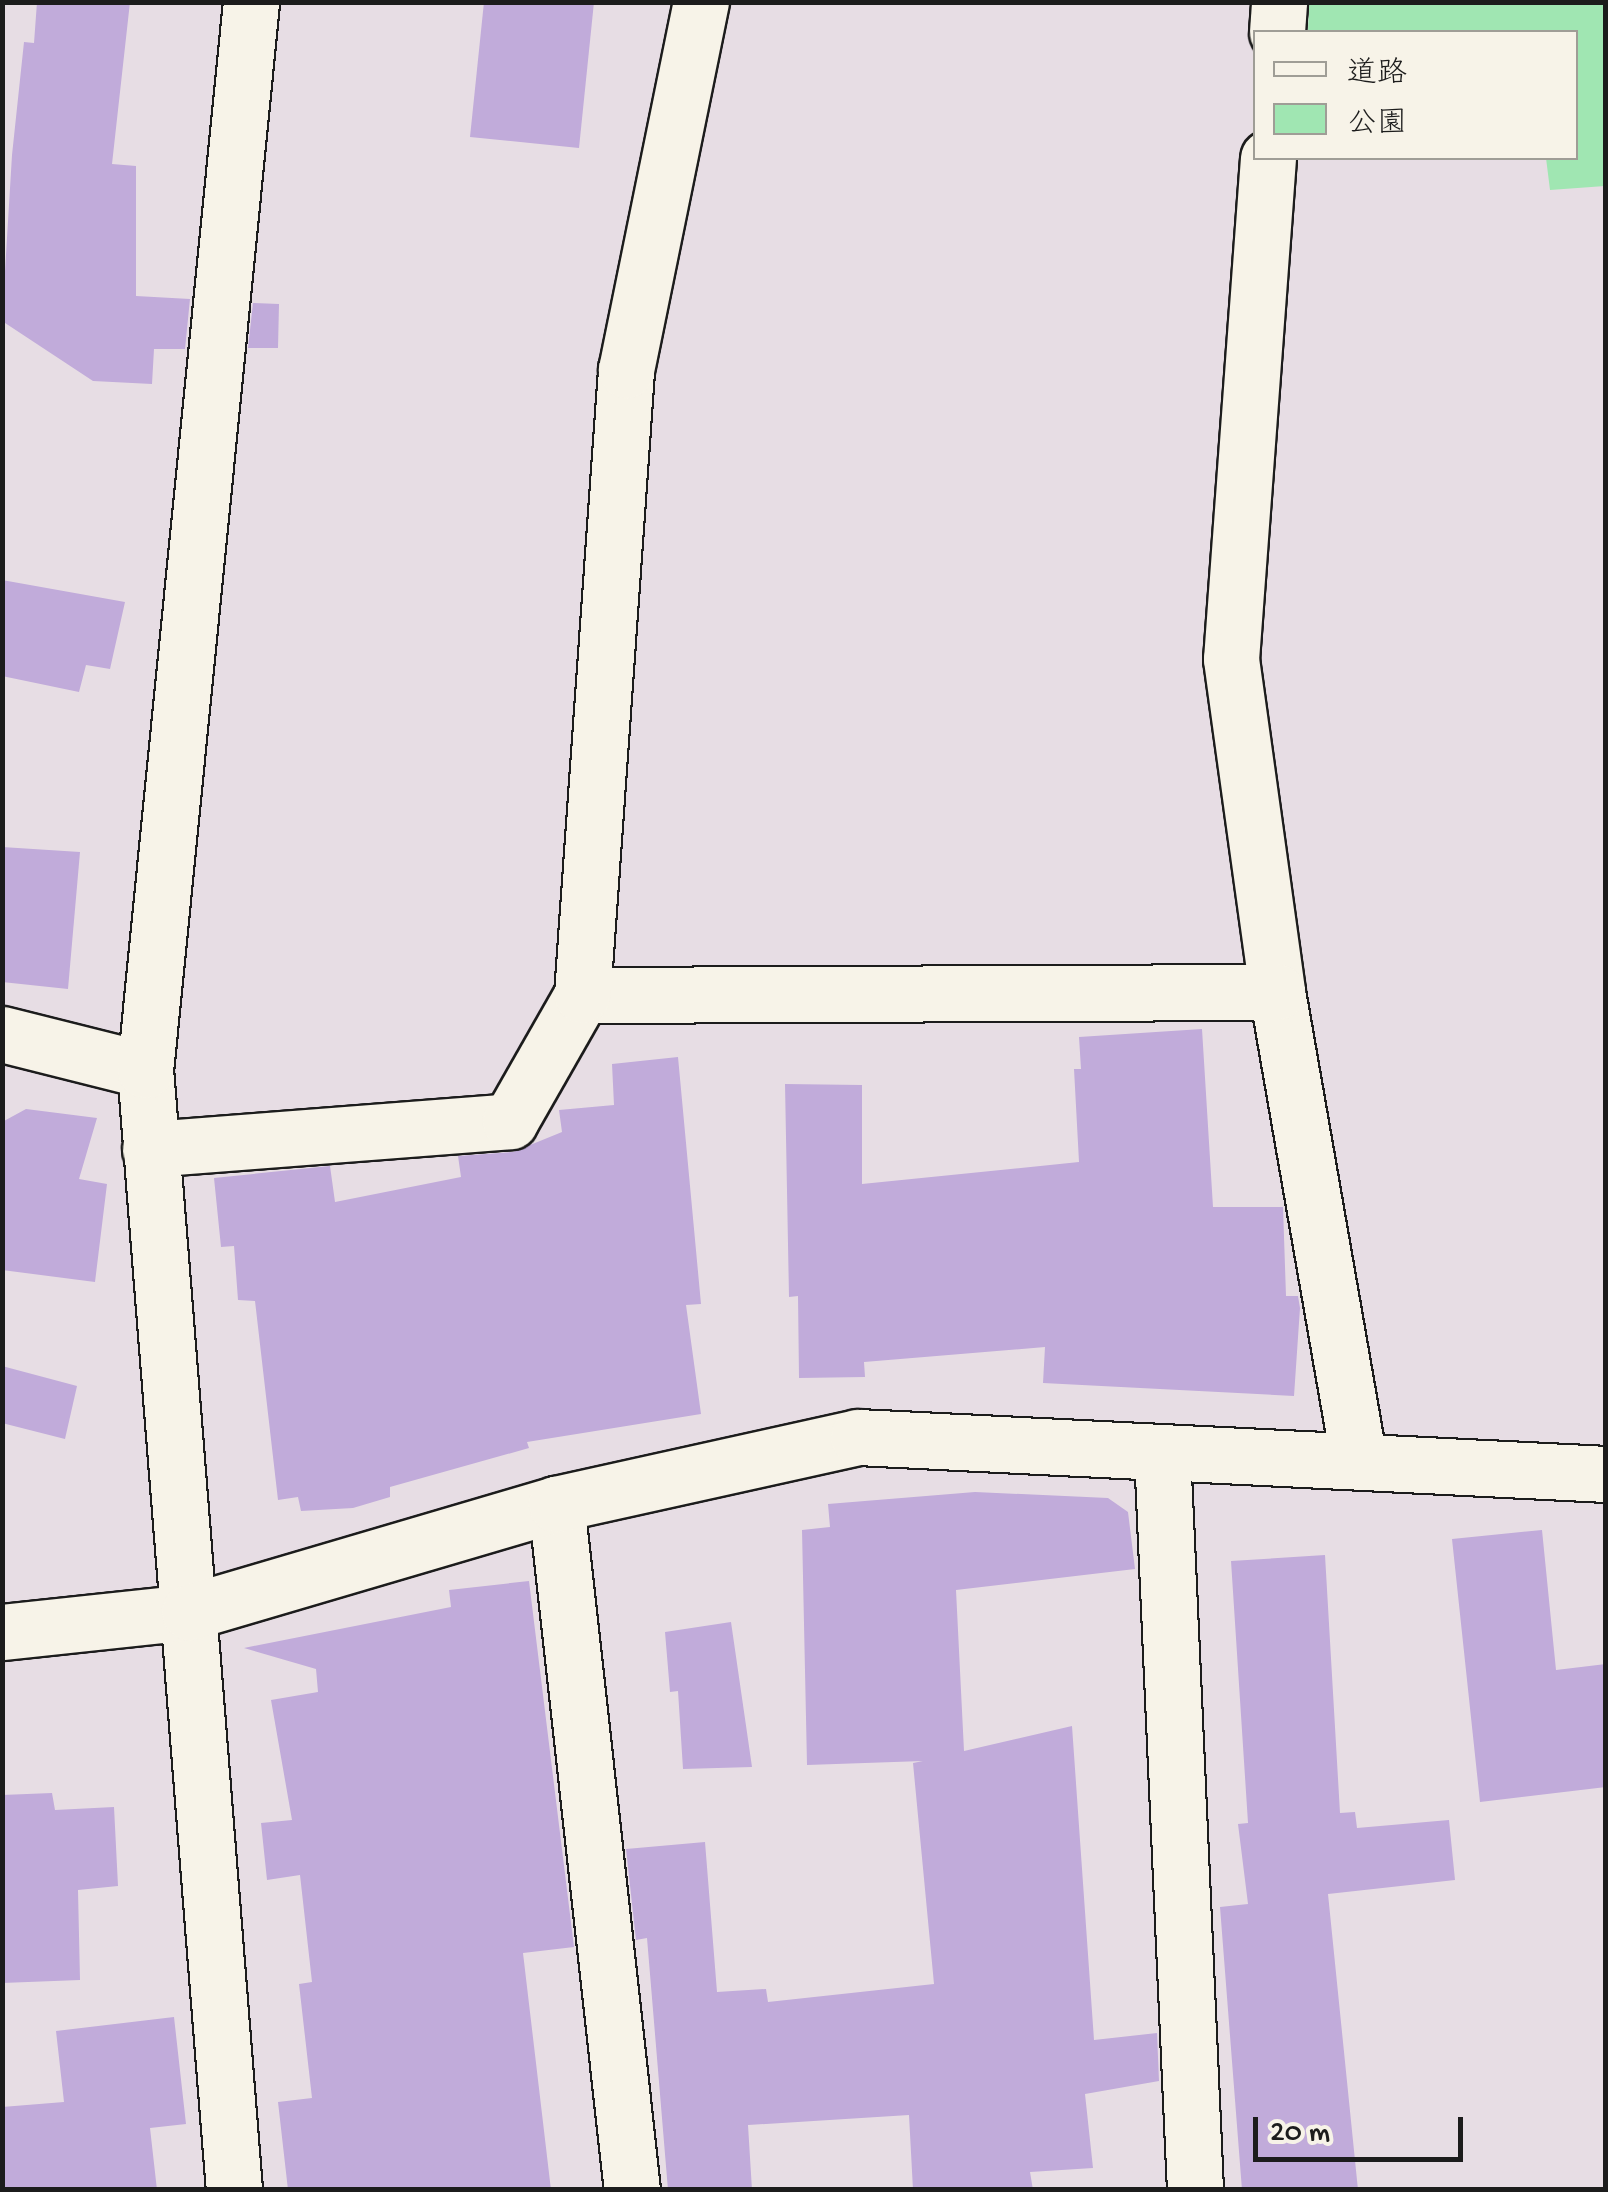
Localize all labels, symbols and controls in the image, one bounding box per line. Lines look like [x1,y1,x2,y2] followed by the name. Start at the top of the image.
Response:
[1253,30,1578,160] legend
[1347,58,1407,93] text: 道路
[1347,108,1407,143] text: 公園
[1258,2097,1468,2159] scale bar
[1270,2117,1330,2152] text: 20 m

